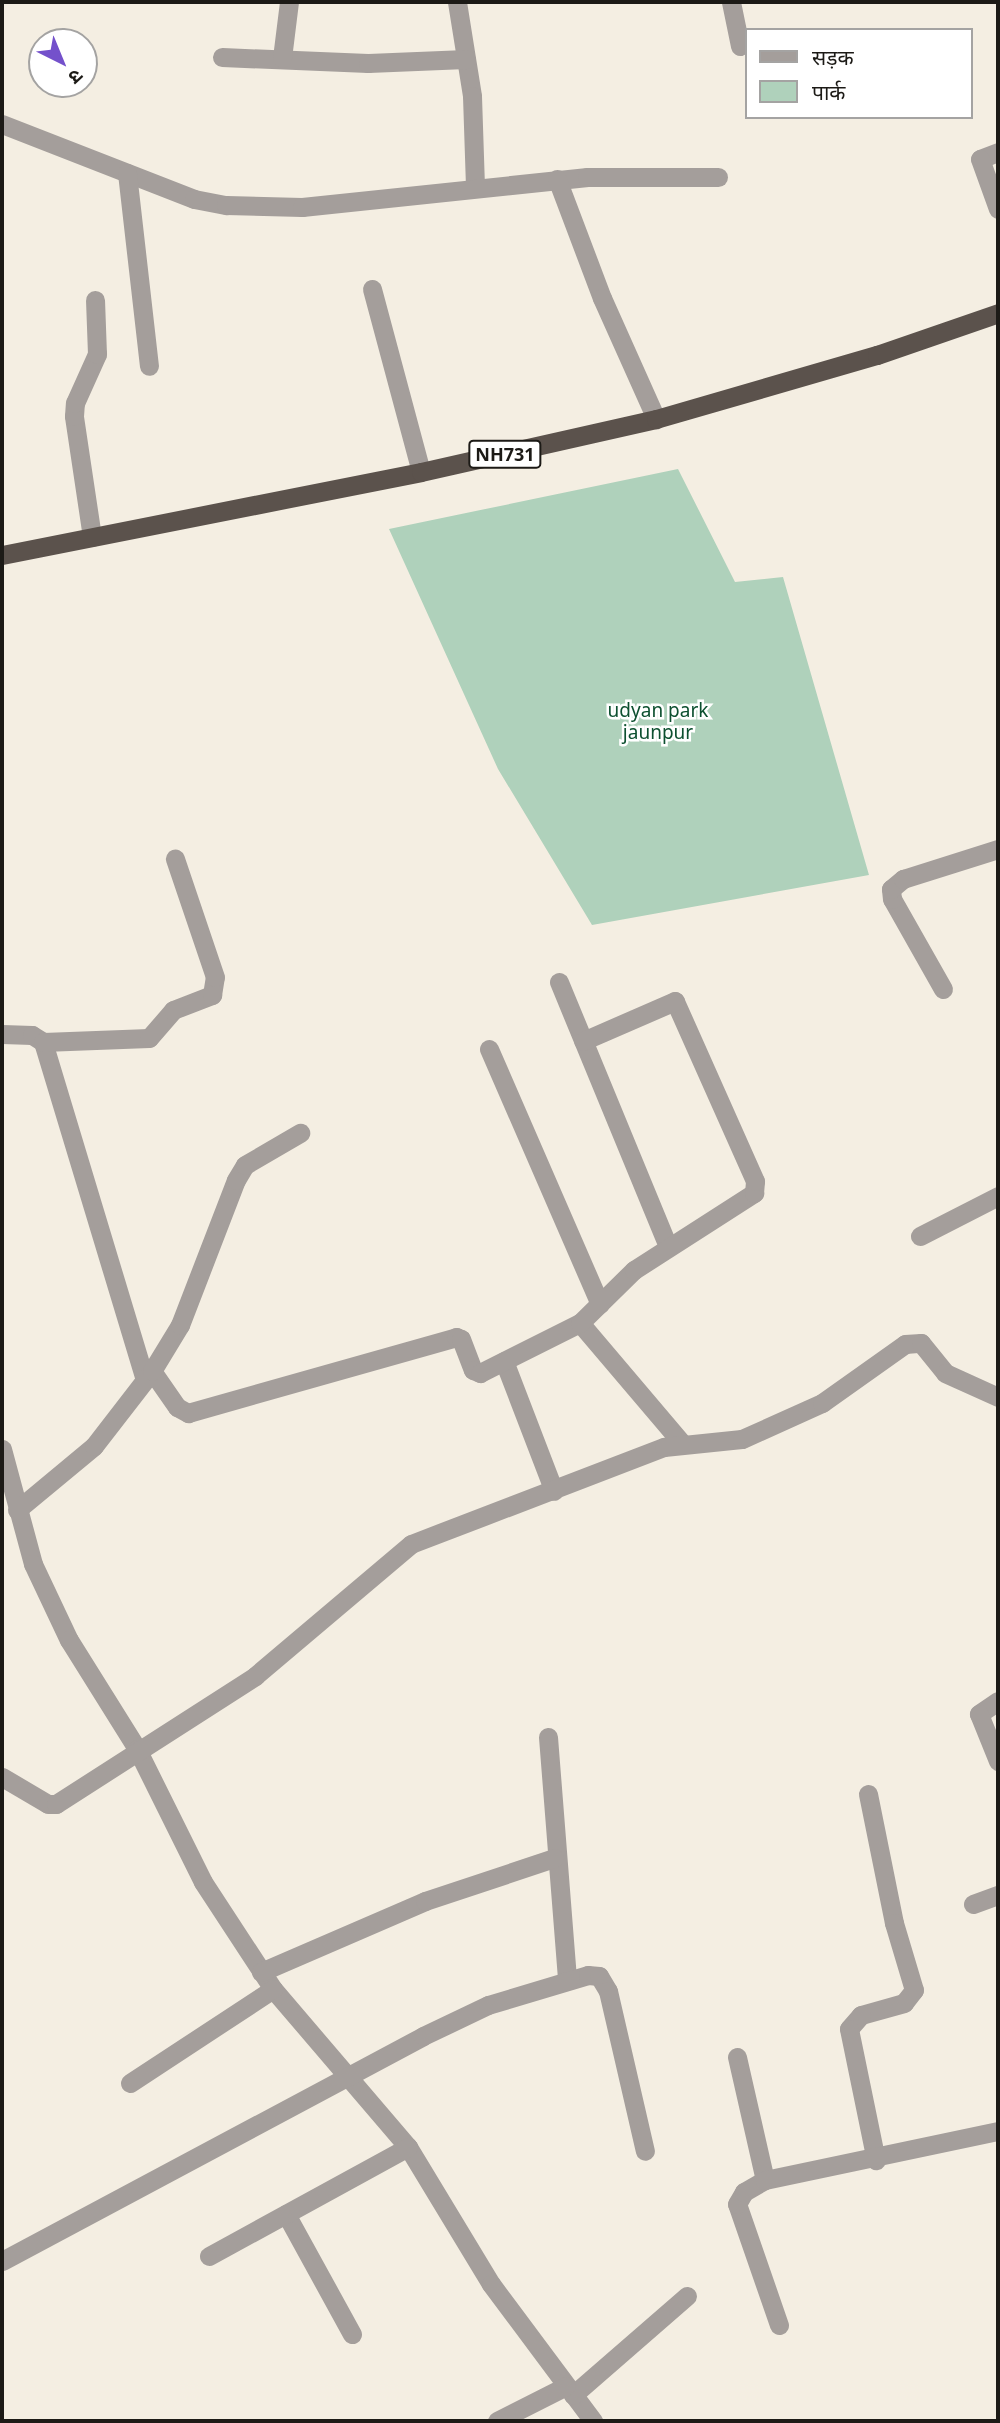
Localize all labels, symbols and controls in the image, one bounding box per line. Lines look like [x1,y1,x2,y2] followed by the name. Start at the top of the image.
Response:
[28,28,98,98] north arrow
[744,28,972,119] legend
[812,43,854,71] text: सड़क
[63,64,89,90] text: उ
[812,78,846,106] text: पार्क
[468,440,542,468] road number: NH731
[608,700,708,744] park label: udyan park jaunpur

